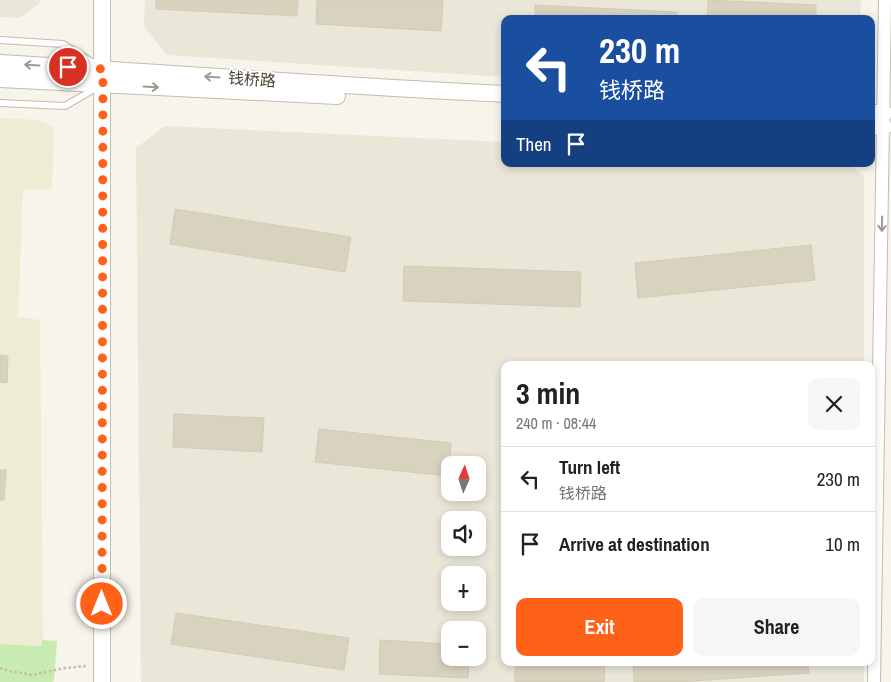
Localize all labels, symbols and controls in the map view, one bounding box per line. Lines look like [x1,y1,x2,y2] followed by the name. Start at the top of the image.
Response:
[599,27,680,74] text: 230 m
[516,35,581,100] icon: left
[47,46,89,88] pin
[54,53,82,81] icon: arrive
[24,61,40,70] one-way arrow
[227,66,277,92] street label: 钱桥路
[204,72,220,81] one-way arrow
[599,75,665,105] text: 钱桥路
[143,82,159,91] one-way arrow
[562,130,590,158] icon: arrive
[516,131,552,157] text: Then
[877,215,887,231] one-way arrow
[516,373,580,413] text: 3 min
[808,378,860,430] button: close
[516,412,596,434] text: 240 m · 08:44
[559,454,620,480] text: Turn left
[441,456,486,501] north arrow
[441,456,486,666] map controls
[516,465,544,493] icon: left
[817,466,860,492] text: 230 m
[559,482,607,504] text: 钱桥路
[441,511,486,556] button: sound
[516,530,544,558] icon: arrive
[559,531,710,557] text: Arrive at destination
[825,531,860,557] text: 10 m
[441,566,486,611] button: +
[75,577,127,629] position arrow
[516,598,683,656] button: Exit
[693,598,860,656] button: Share
[441,621,486,666] button: −

